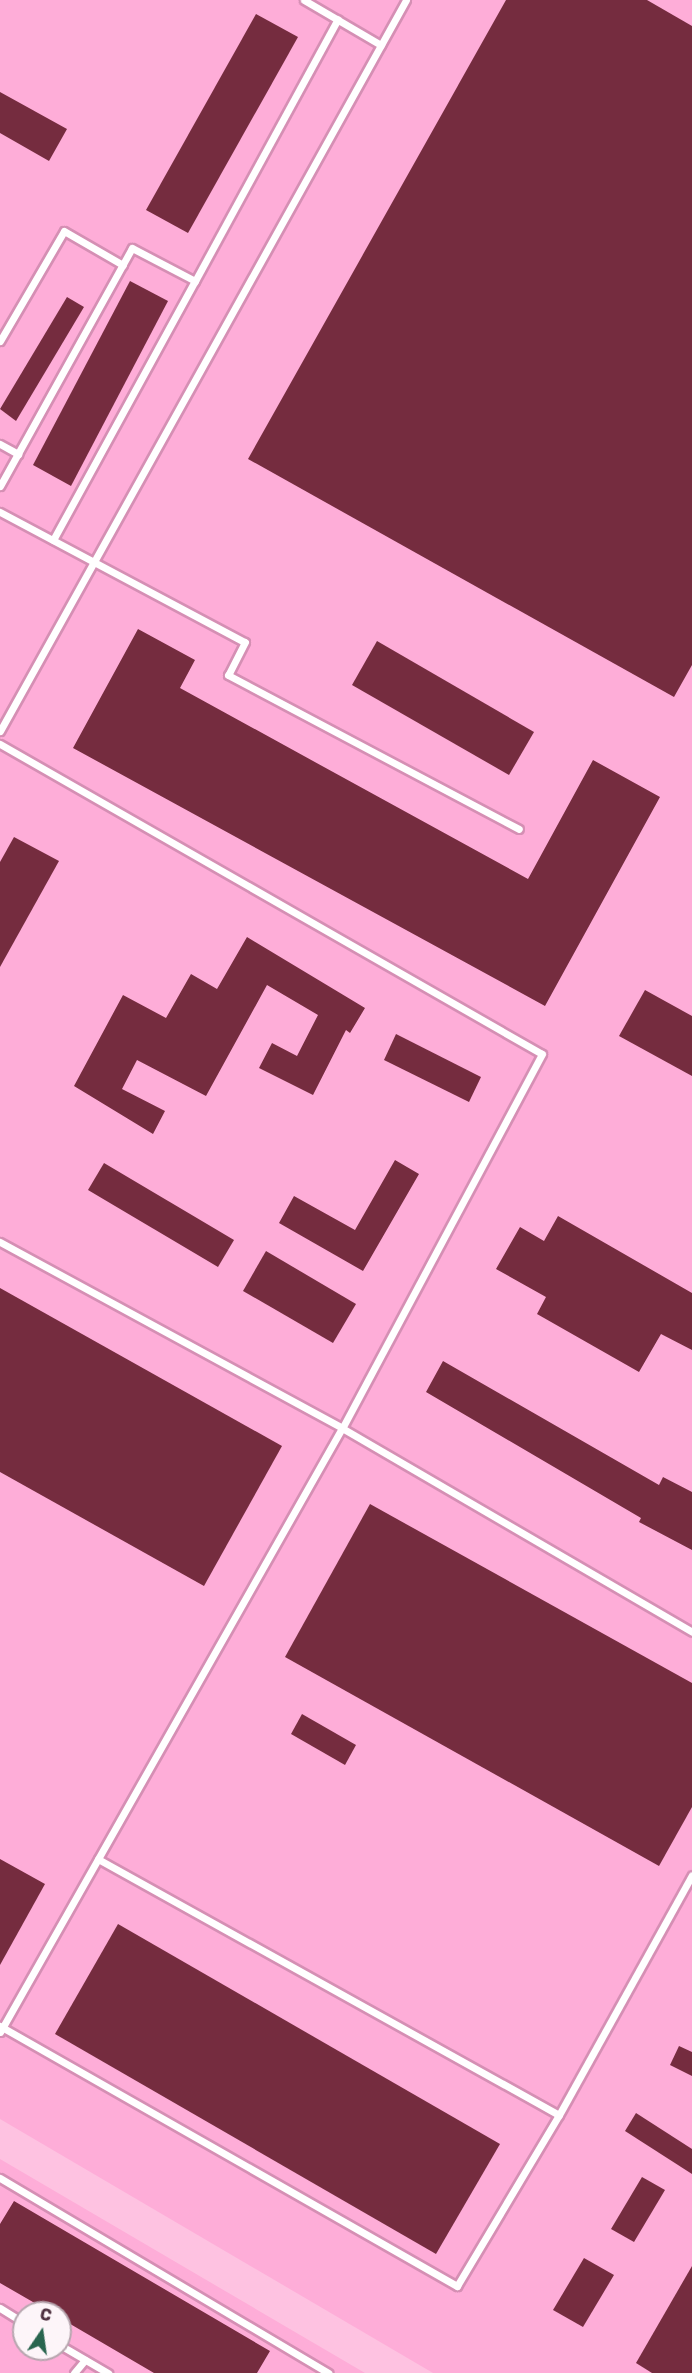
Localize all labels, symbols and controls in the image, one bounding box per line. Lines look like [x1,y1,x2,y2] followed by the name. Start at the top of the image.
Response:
[12,2301,72,2361] north arrow
[38,2304,53,2325] text: С

